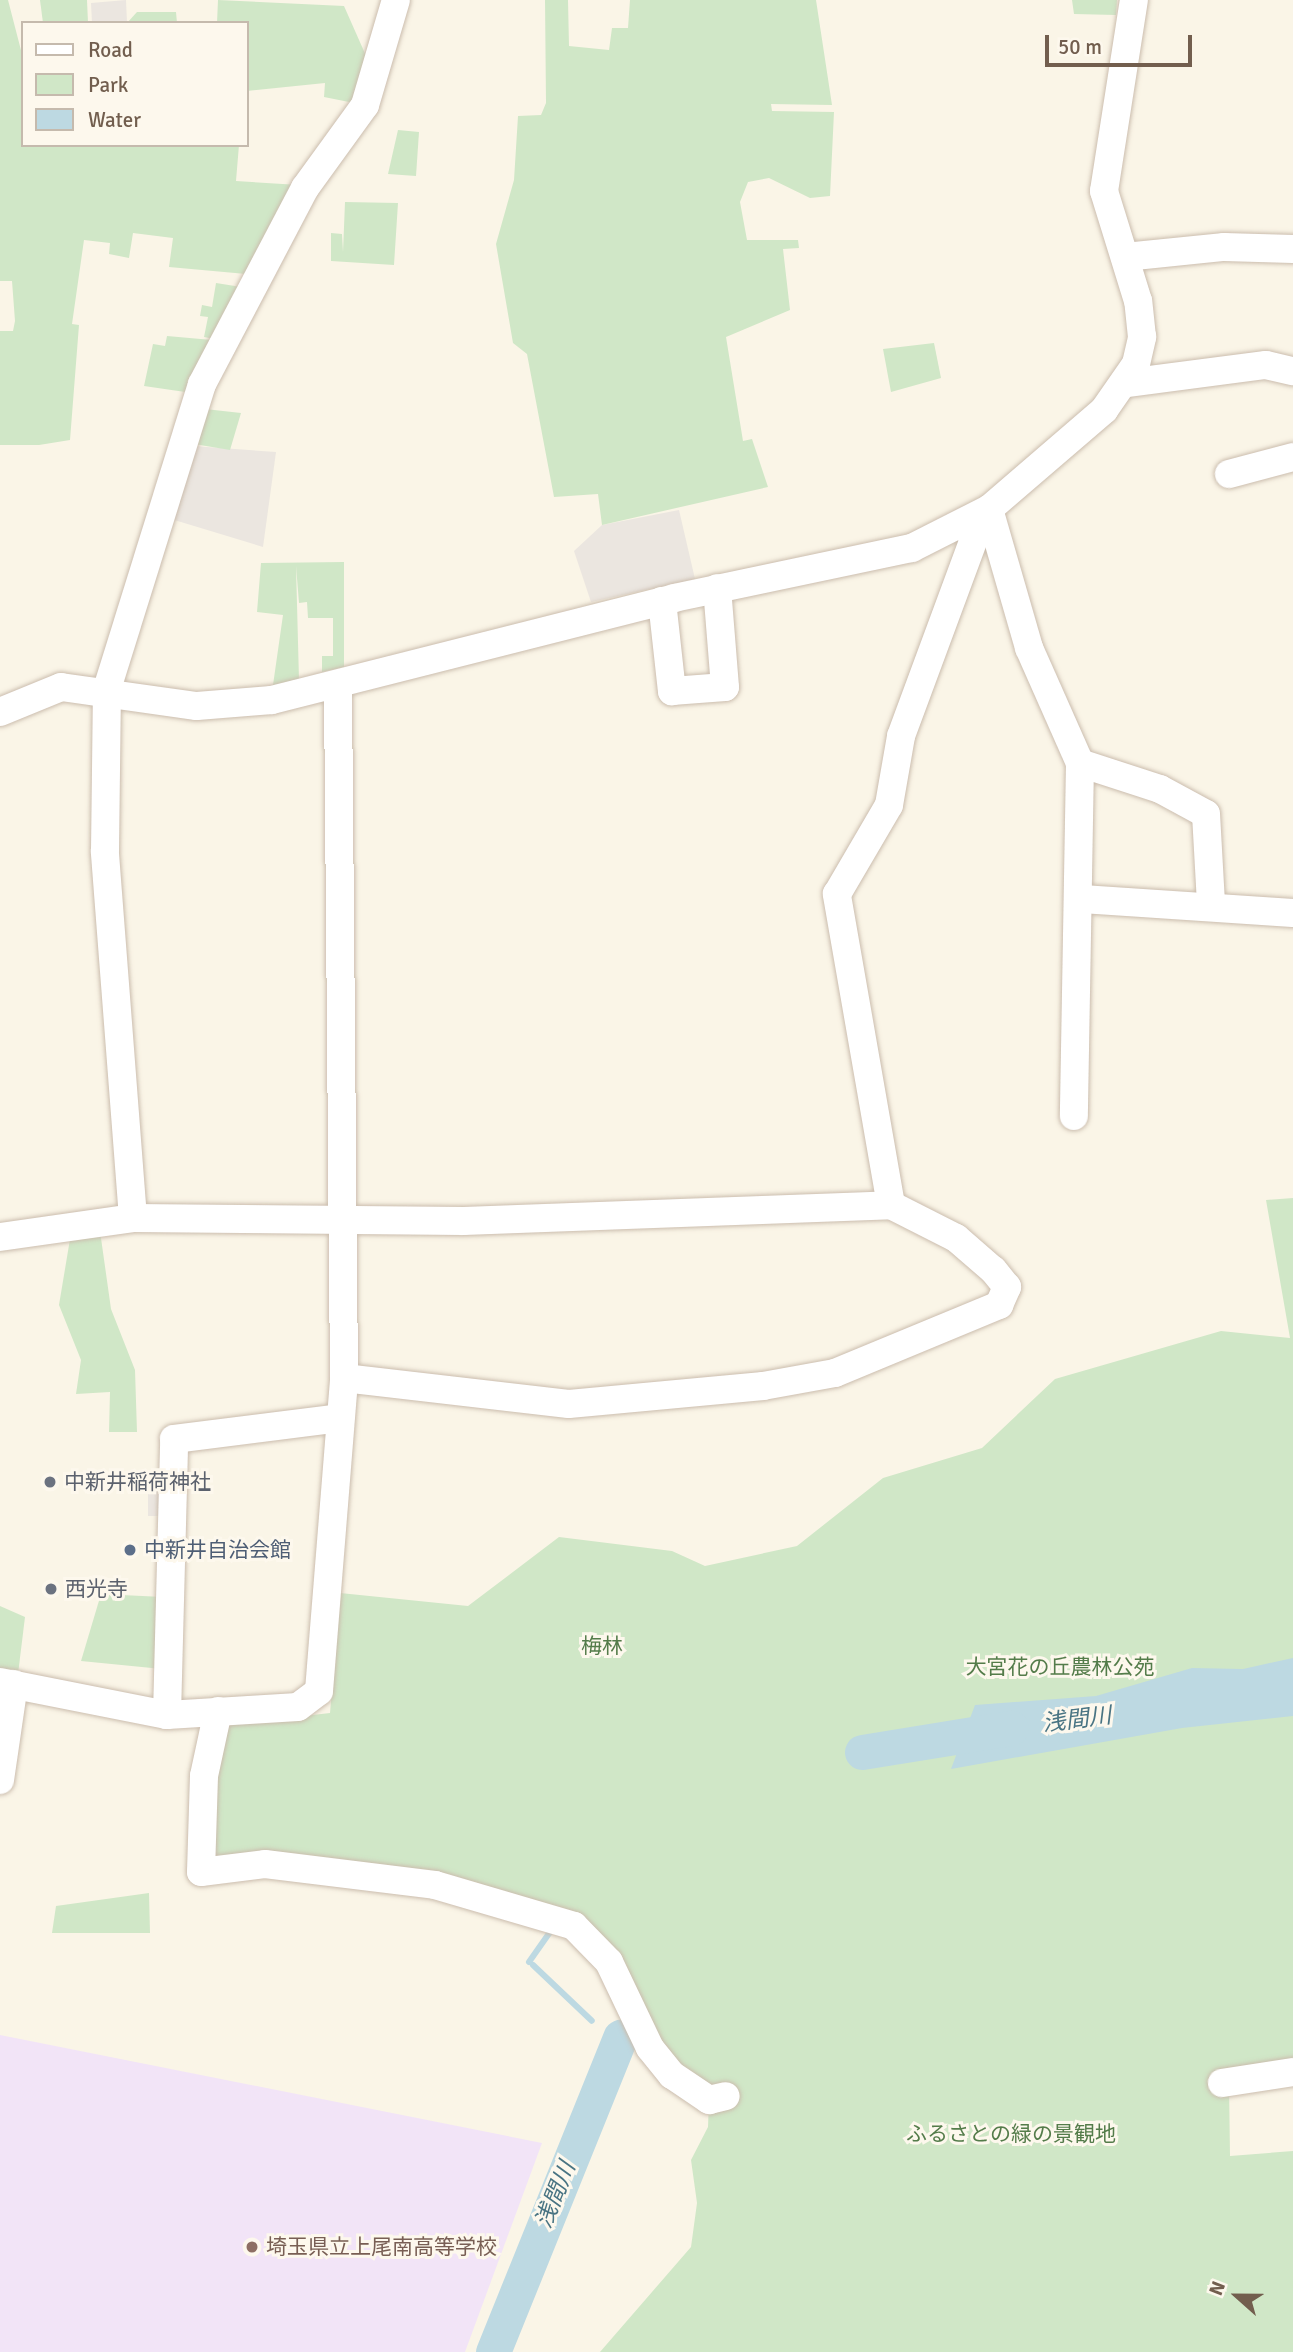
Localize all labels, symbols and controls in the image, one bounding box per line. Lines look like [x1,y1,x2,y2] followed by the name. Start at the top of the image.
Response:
[21,21,248,147] legend
[1048,21,1195,65] scale bar
[1058,34,1102,60] text: 50 m
[88,37,133,63] text: Road
[88,72,128,98] text: Park
[88,107,141,133] text: Water
[64,1469,211,1495] place label: 中新井稲荷神社
[42,1474,58,1490] marker: 中新井稲荷神社
[144,1537,291,1563] place label: 中新井自治会館
[122,1542,138,1558] marker: 中新井自治会館
[65,1576,128,1602] place label: 西光寺
[43,1581,59,1597] marker: 西光寺
[581,1633,623,1659] park label: 梅林
[966,1654,1154,1680] park label: 大宮花の丘農林公苑
[1041,1702,1113,1738] water label: 浅間川
[906,2121,1116,2147] park label: ふるさとの緑の景観地
[530,2158,582,2232] water label: 浅間川
[266,2234,497,2260] place label: 埼玉県立上尾南高等学校
[244,2239,260,2255] marker: 埼玉県立上尾南高等学校
[1202,2261,1272,2331] north arrow
[1204,2278,1231,2299] text: N

